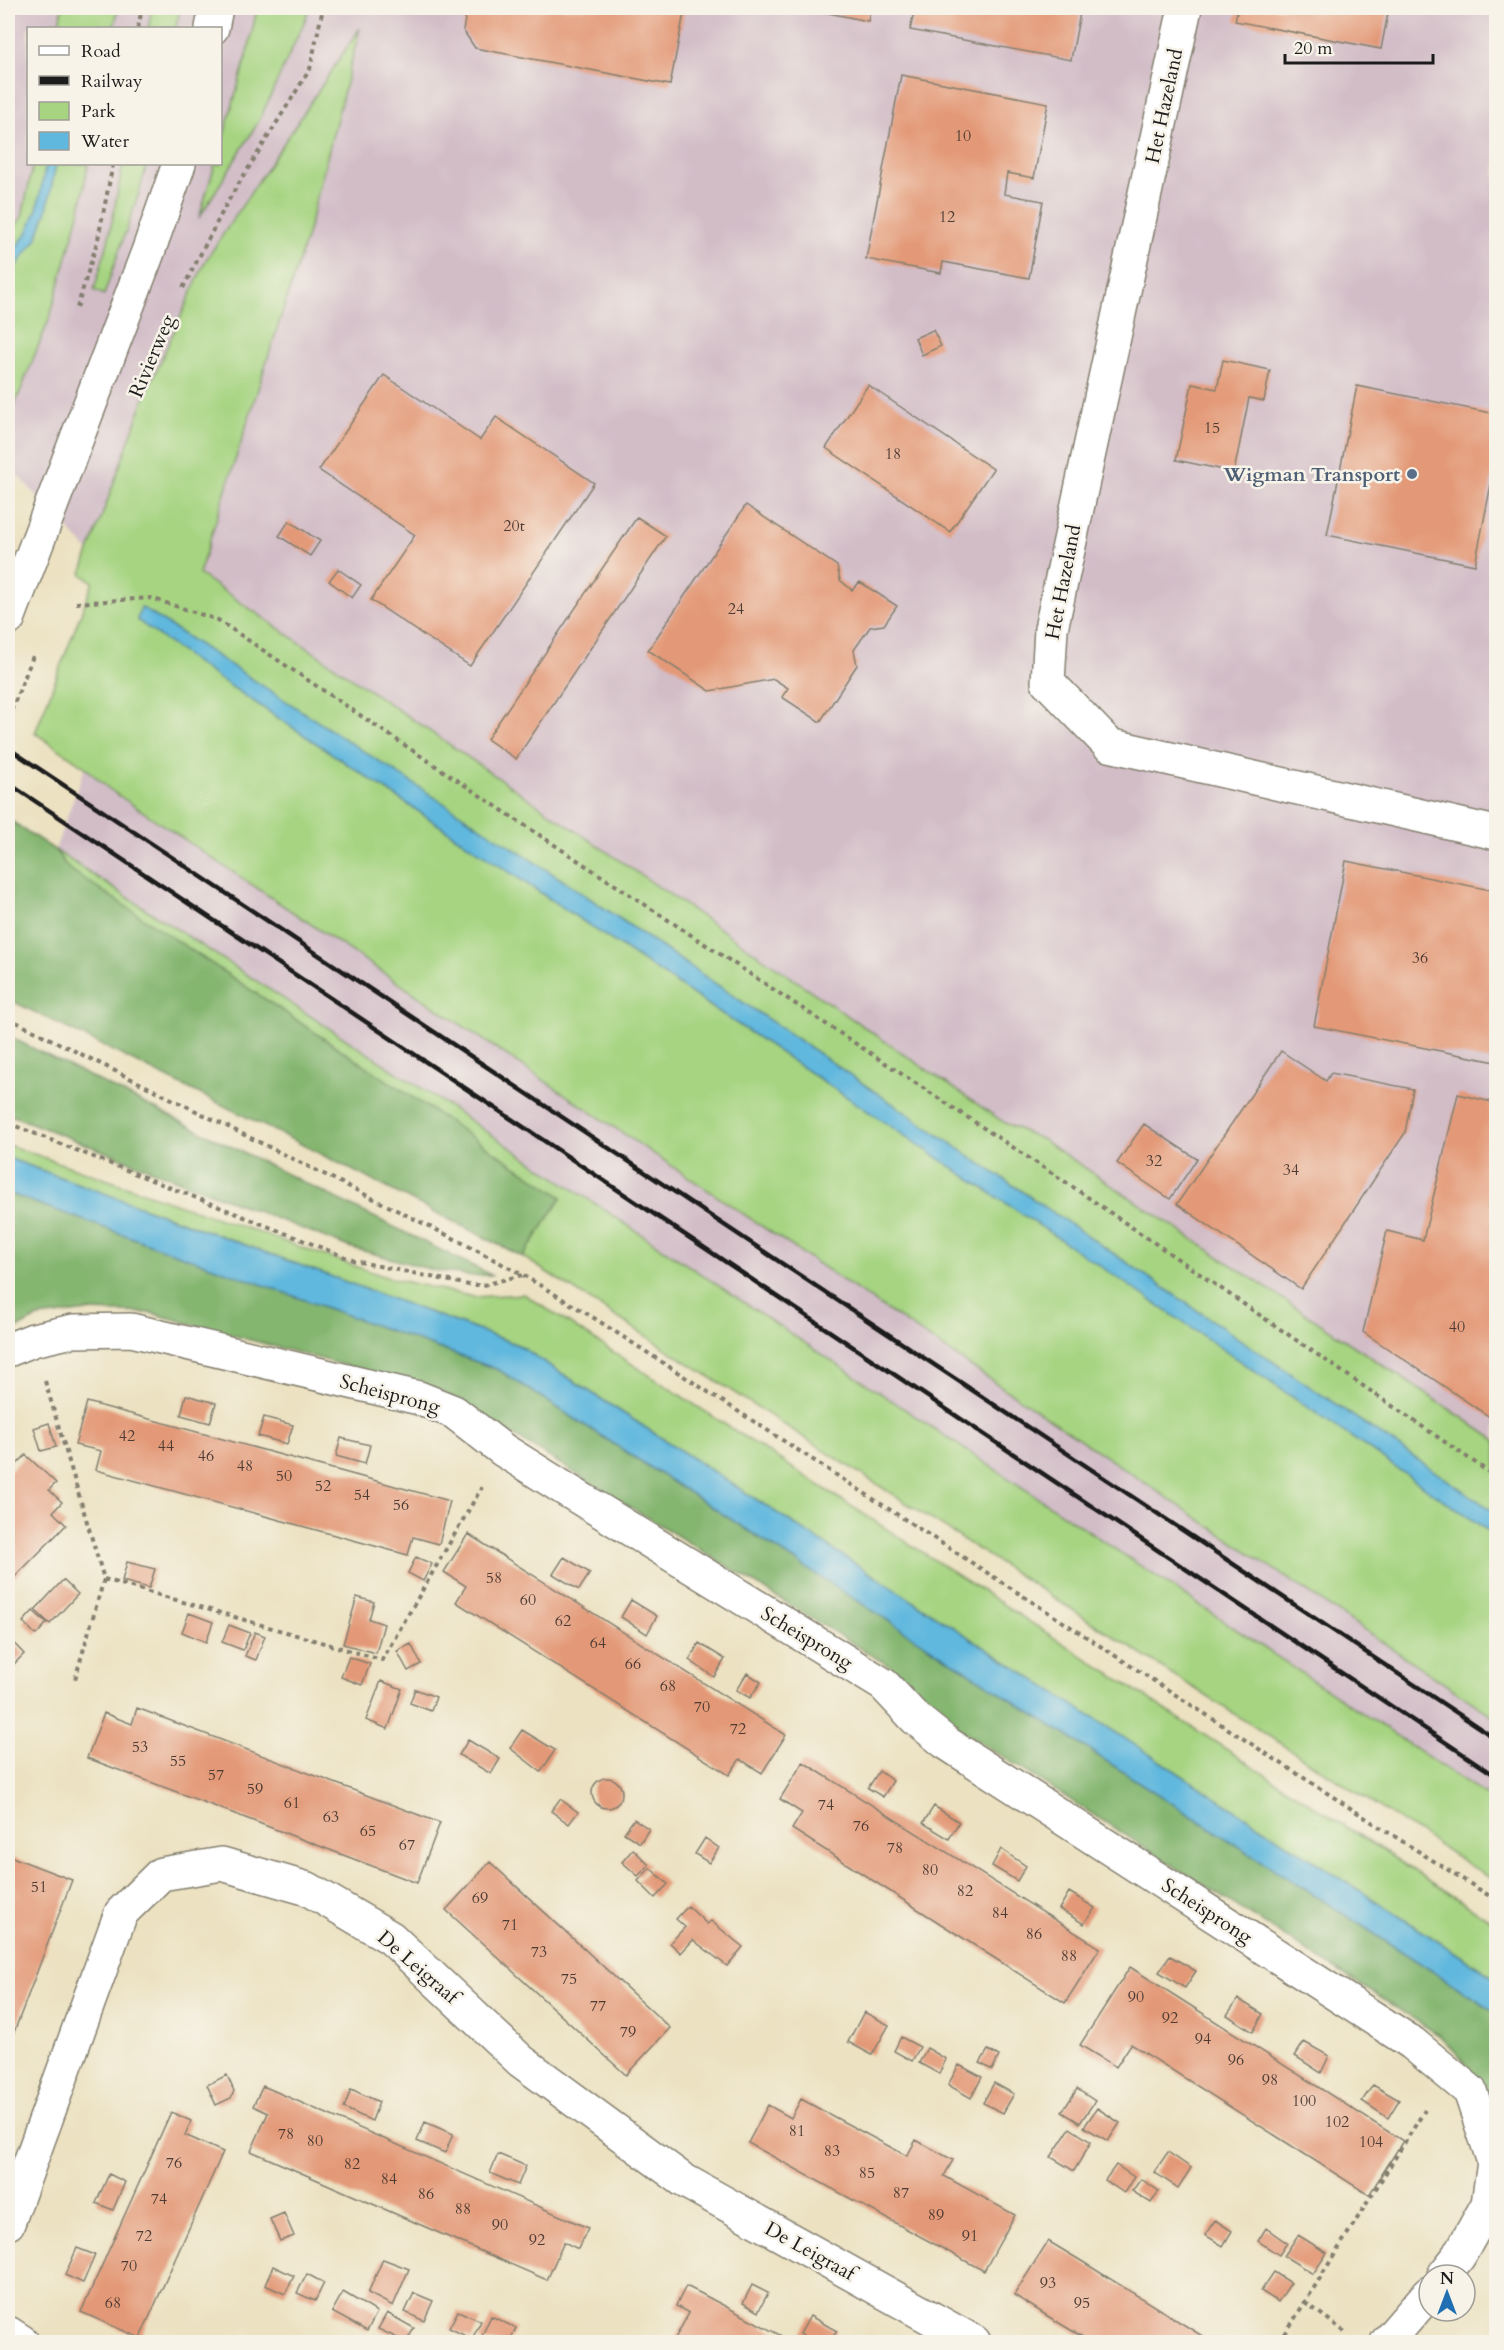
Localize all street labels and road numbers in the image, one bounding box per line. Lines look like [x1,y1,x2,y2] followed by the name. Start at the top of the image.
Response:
[1139,46,1189,166] street label: Het Hazeland
[122,310,182,402] street label: Rivierweg
[1039,522,1087,642] street label: Het Hazeland
[337,1368,444,1421] street label: Scheisprong
[756,1600,859,1676] street label: Scheisprong
[1157,1872,1258,1951] street label: Scheisprong
[372,1924,467,2012] street label: De Leigraaf
[760,2215,863,2288] street label: De Leigraaf

